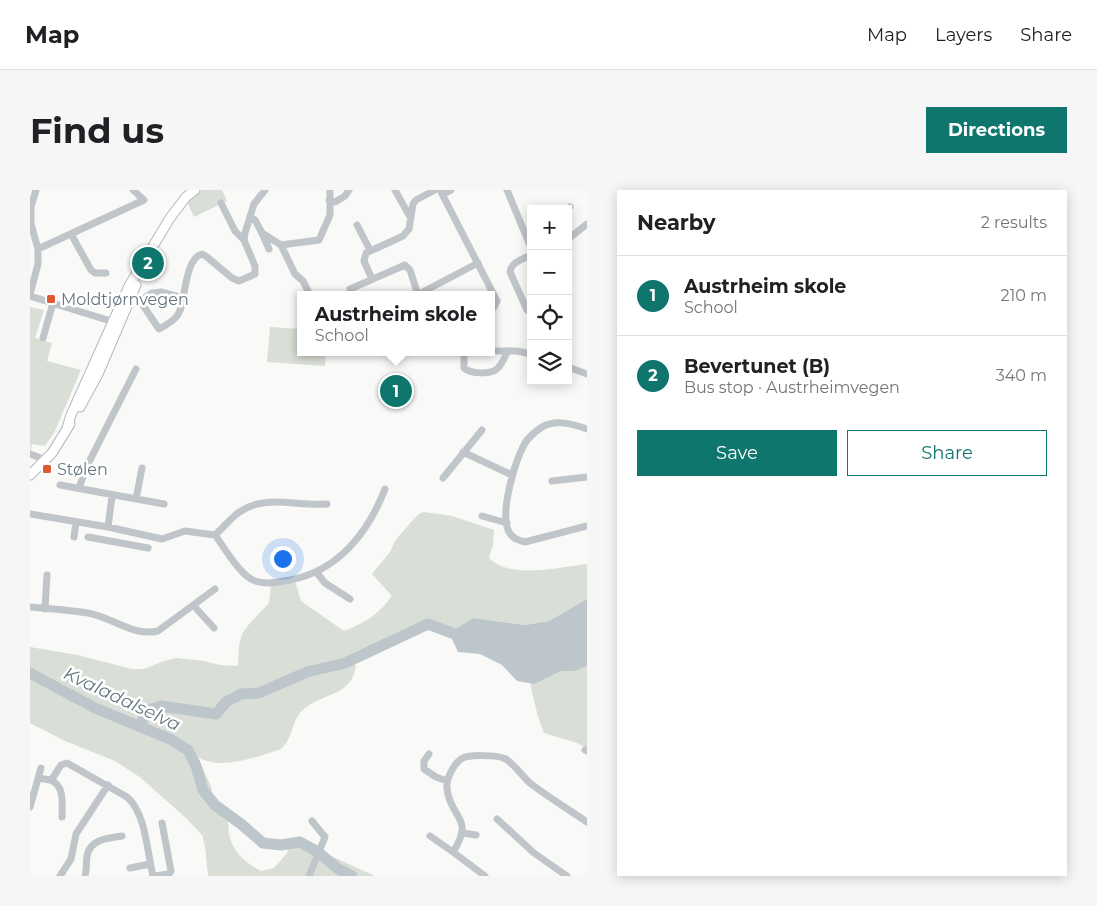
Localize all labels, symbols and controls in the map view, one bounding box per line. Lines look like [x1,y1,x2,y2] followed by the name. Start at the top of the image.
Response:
[25,20,79,49] text: Map
[867,24,907,46] text: Map
[935,24,992,46] text: Layers
[1020,24,1072,46] text: Share
[926,107,1067,153] button: Directions
[30,109,164,152] text: Find us
[527,205,572,385] map controls
[527,205,572,250] button: +
[637,210,716,235] text: Nearby
[981,213,1047,232] text: 2 results
[132,244,164,282] pin: 2
[527,250,572,295] button: −
[684,275,846,298] text: Austrheim skole
[650,286,656,305] text: 1
[1000,286,1047,305] text: 210 m
[61,290,189,309] place label: Moldtjørnvegen
[297,291,495,356] popup
[45,293,57,305] marker: Moldtjørnvegen
[527,295,572,340] button: locate
[684,298,738,317] text: School
[315,303,477,326] text: Austrheim skole
[315,326,369,345] text: School
[527,340,572,385] button: layers
[684,355,830,378] text: Bevertunet (B)
[648,366,658,385] text: 2
[996,366,1047,385] text: 340 m
[380,372,412,410] pin: 1
[684,378,900,397] text: Bus stop · Austrheimvegen
[637,430,837,476] button: Save
[847,430,1047,476] button: Share
[57,460,108,479] place label: Stølen
[41,463,53,475] marker: Stølen
[270,546,296,572] your location
[60,662,184,736] water label: Kvaladalselva

